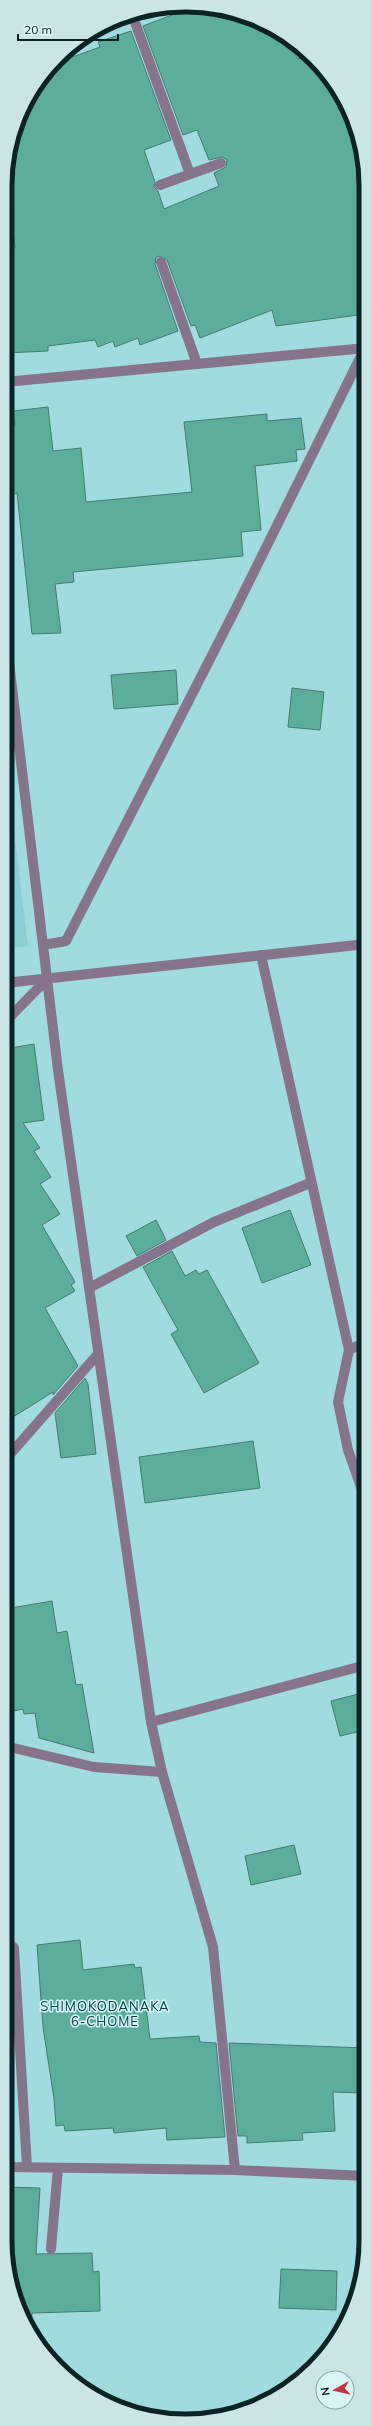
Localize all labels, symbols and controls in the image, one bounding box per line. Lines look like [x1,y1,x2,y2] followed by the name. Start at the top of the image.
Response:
[18,16,118,42] scale bar
[24,22,52,37] text: 20 m
[40,1998,170,2029] district label: SHIMOKODANAKA 6-CHOME
[315,2370,355,2410] north arrow
[318,2386,333,2396] text: N

